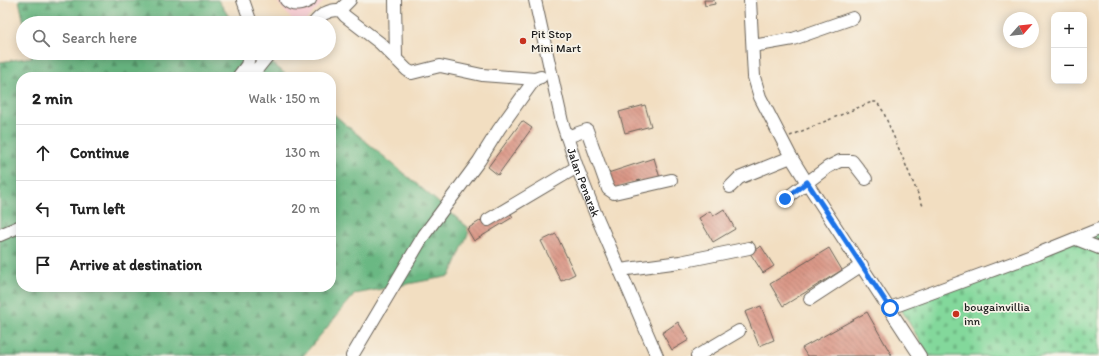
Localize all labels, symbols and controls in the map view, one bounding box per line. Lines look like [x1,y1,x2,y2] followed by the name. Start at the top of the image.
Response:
[1003,12,1039,48] north arrow
[1051,12,1087,84] map controls
[1051,12,1087,48] button: +
[16,16,336,60] search box
[30,27,52,49] icon: search
[531,27,581,55] place label: Pit Stop Mini Mart
[62,29,137,47] text: Search here
[518,36,528,46] marker: Pit Stop Mini Mart
[1051,48,1087,84] button: −
[32,88,72,108] text: 2 min
[249,91,320,106] text: Walk · 150 m
[32,142,54,164] icon: ahead
[70,144,129,162] text: Continue
[285,145,320,160] text: 130 m
[564,146,603,219] street label: Jalan Penarak
[776,190,794,208] route end
[32,198,54,220] icon: left
[70,200,125,218] text: Turn left
[291,201,320,216] text: 20 m
[32,254,54,276] icon: arrive
[70,256,202,274] text: Arrive at destination
[881,299,899,317] route start
[964,300,1031,328] place label: bougainvillia inn
[951,309,961,319] marker: bougainvillia inn

